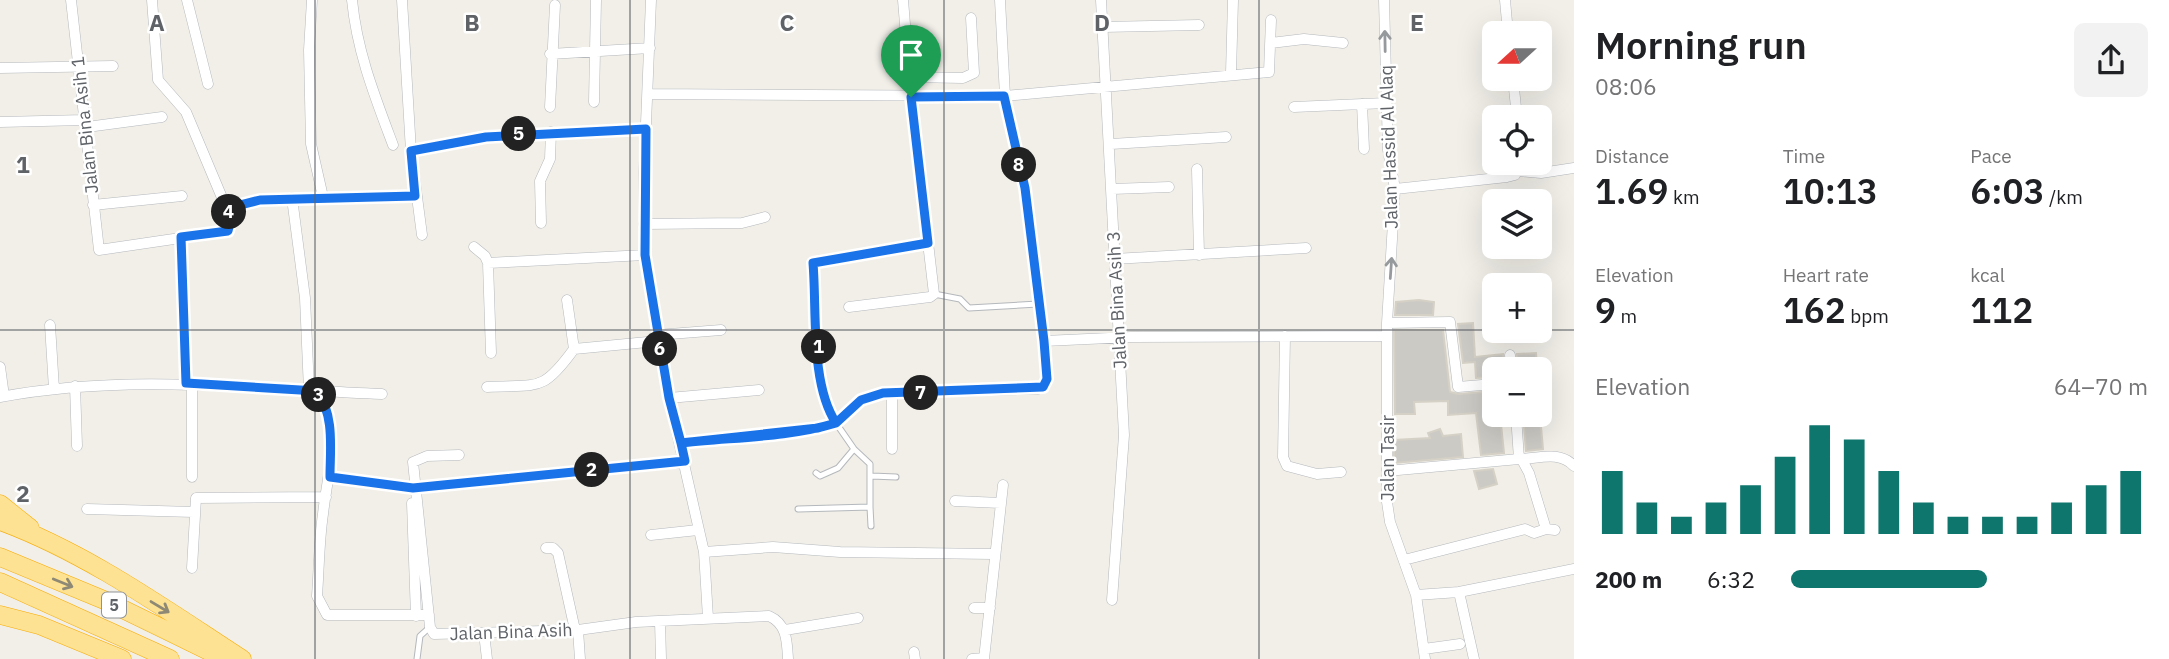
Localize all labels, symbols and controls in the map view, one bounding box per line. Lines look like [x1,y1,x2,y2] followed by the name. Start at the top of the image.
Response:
[149,7,165,37] text: A
[464,7,480,37] text: B
[780,7,795,37] text: C
[1094,7,1110,37] text: D
[1410,7,1424,37] text: E
[1595,20,1807,69] text: Morning run
[1482,21,1552,91] north arrow
[1482,21,1552,427] map controls
[2074,23,2148,97] button: share
[881,25,941,97] pin
[1378,30,1391,53] one-way arrow
[892,36,930,74] icon: arrive
[66,55,103,195] street label: Jalan Bina Asih 1
[1374,65,1403,229] street label: Jalan Hassid Al Alaq
[1595,71,1657,101] text: 08:06
[1482,105,1552,175] button: locate
[502,116,536,152] pin: 5
[513,121,524,145] text: 5
[1595,144,1669,168] text: Distance
[1783,144,1825,168] text: Time
[1970,144,2012,168] text: Pace
[1002,148,1036,182] pin: 8
[16,149,30,179] text: 1
[1013,152,1024,176] text: 8
[1595,168,1668,214] text: 1.69
[1783,168,1878,214] text: 10:13
[1970,168,2045,214] text: 6:03
[1668,185,1700,209] text: km
[2045,185,2083,209] text: /km
[1482,189,1552,259] button: layers
[212,194,246,230] pin: 4
[223,199,234,223] text: 4
[1101,230,1132,370] street label: Jalan Bina Asih 3
[1385,257,1398,280] one-way arrow
[1595,263,1674,287] text: Elevation
[1783,263,1869,287] text: Heart rate
[1970,263,2005,287] text: kcal
[1482,273,1552,343] button: +
[1595,287,1616,333] text: 9
[1783,287,1846,333] text: 162
[1970,287,2033,333] text: 112
[1616,304,1637,328] text: m
[1846,304,1889,328] text: bpm
[802,330,836,364] pin: 1
[642,332,678,366] pin: 6
[813,334,824,358] text: 1
[654,336,665,360] text: 6
[1482,357,1552,427] button: −
[1595,371,1690,401] text: Elevation
[2054,371,2148,401] text: 64–70 m
[904,376,939,410] pin: 7
[302,378,336,412] pin: 3
[915,380,926,404] text: 7
[313,382,324,406] text: 3
[1376,414,1399,501] street label: Jalan Tasir
[574,452,610,488] pin: 2
[586,457,597,481] text: 2
[16,478,30,508] text: 2
[1595,564,1662,594] text: 200 m
[1707,564,1755,594] text: 6:32
[52,578,73,591] one-way arrow
[102,592,126,618] road number: 5
[150,600,170,614] one-way arrow
[449,618,573,645] street label: Jalan Bina Asih

